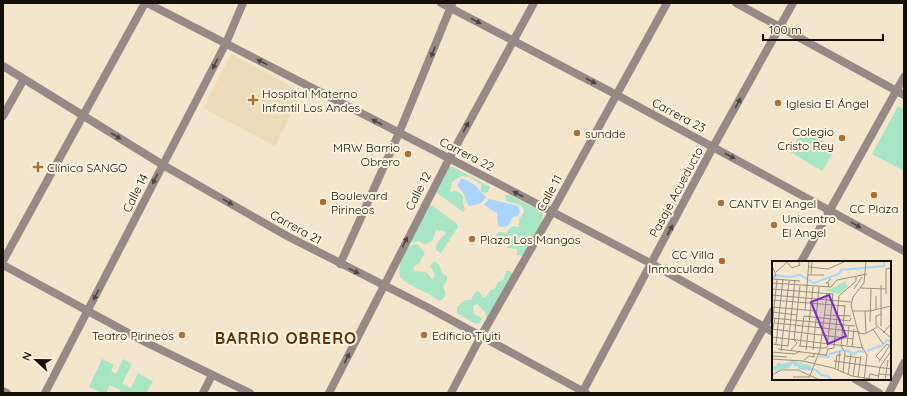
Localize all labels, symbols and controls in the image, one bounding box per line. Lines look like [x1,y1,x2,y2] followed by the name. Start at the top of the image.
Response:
[763,16,883,42] scale bar
[470,18,481,24] one-way arrow
[769,22,802,37] text: 100 m
[430,47,436,58] one-way arrow
[212,58,218,70] one-way arrow
[256,59,267,66] one-way arrow
[585,78,596,85] one-way arrow
[262,86,360,115] place label: Hospital Materno Infantil Los Andes
[247,94,259,106] marker: Hospital Materno Infantil Los Andes
[650,95,708,135] street label: Carrera 23
[786,96,869,111] place label: Iglesia El Ángel
[735,97,741,109] one-way arrow
[773,98,783,108] marker: Iglesia El Ángel
[371,119,383,125] one-way arrow
[463,121,469,133] one-way arrow
[777,124,834,153] place label: Colegio Cristo Rey
[585,126,626,141] place label: sundde
[572,128,582,138] marker: sundde
[110,132,122,139] one-way arrow
[837,133,847,143] marker: Colegio Cristo Rey
[437,134,497,174] street label: Carrera 22
[333,140,400,169] place label: MRW Barrio Obrero
[646,144,706,240] street label: Pasaje Acueducto
[403,149,413,159] marker: MRW Barrio Obrero
[724,153,736,159] one-way arrow
[47,160,127,175] place label: Clínica SANGO
[32,161,44,173] marker: Clínica SANGO
[402,169,434,213] street label: Calle 12
[119,171,151,215] street label: Calle 14
[533,172,565,214] street label: Calle 11
[152,174,159,185] one-way arrow
[331,188,387,217] place label: Boulevard Pirineos
[512,190,524,197] one-way arrow
[869,190,879,200] marker: CC Plaza
[729,196,816,211] place label: CANTV El Angel
[318,197,328,207] marker: Boulevard Pirineos
[716,198,726,208] marker: CANTV El Angel
[222,199,234,206] one-way arrow
[849,201,899,216] place label: CC Plaza
[267,207,325,247] street label: Carrera 21
[782,211,836,240] place label: Unicentro El Angel
[769,220,779,230] marker: Unicentro El Angel
[851,221,862,228] one-way arrow
[666,224,673,236] one-way arrow
[480,232,581,247] place label: Plaza Los Mangos
[467,234,477,244] marker: Plaza Los Mangos
[402,236,409,248] one-way arrow
[648,247,714,276] place label: CC Villa Inmaculada
[717,256,727,266] marker: CC Villa Inmaculada
[772,261,891,380] inset map
[349,268,360,274] one-way arrow
[93,289,99,301] one-way arrow
[92,328,174,343] place label: Teatro Pirineos
[215,328,357,348] district label: BARRIO OBRERO
[432,328,501,343] place label: Edificio Tiyiti
[177,330,187,340] marker: Teatro Pirineos
[419,330,429,340] marker: Edificio Tiyiti
[16,340,56,380] north arrow
[19,350,35,363] text: N
[343,352,350,364] one-way arrow

